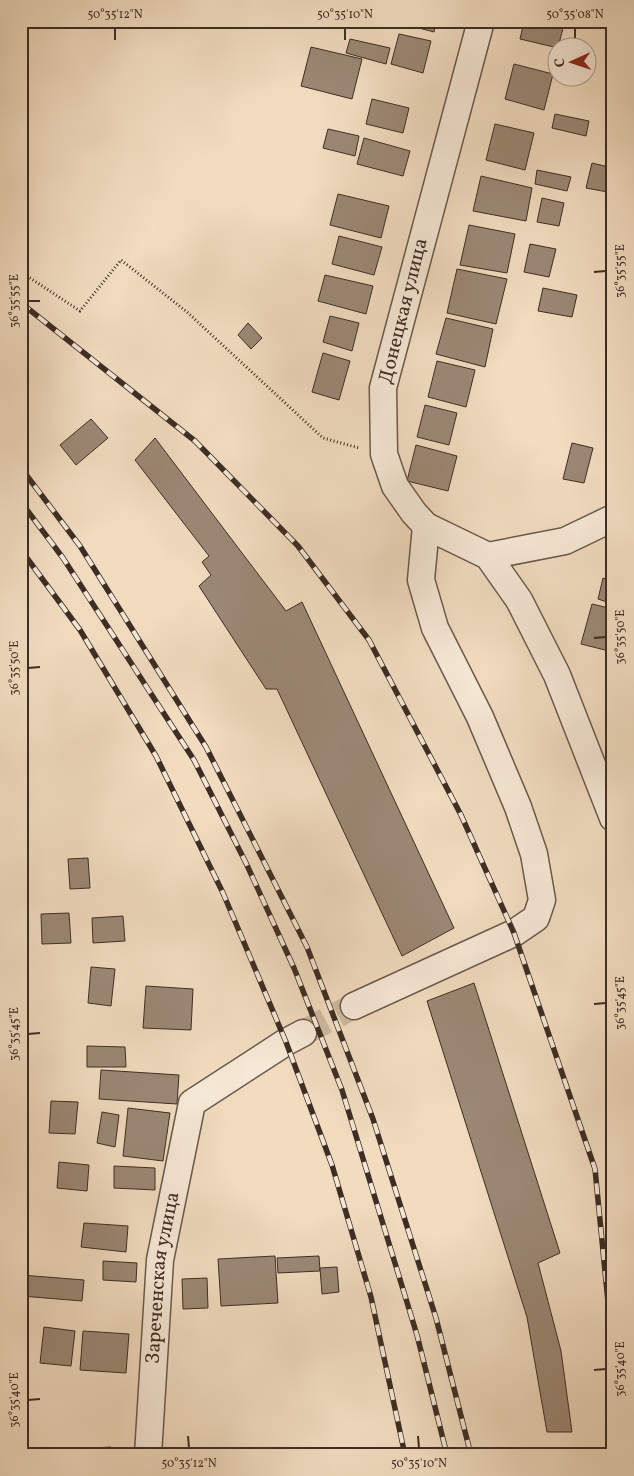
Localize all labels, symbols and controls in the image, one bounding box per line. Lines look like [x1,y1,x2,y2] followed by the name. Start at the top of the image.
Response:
[87,7,143,23] text: 50°35'12"N
[317,7,373,23] text: 50°35'10"N
[546,7,604,23] text: 50°35'08"N
[546,38,596,88] north arrow
[551,58,570,68] text: С
[372,235,436,387] street label: Донецкая улица
[613,244,629,298] text: 36°35'55"E
[7,274,23,328] text: 36°35'55"E
[613,610,629,664] text: 36°35'50"E
[7,641,23,695] text: 36°35'50"E
[613,976,629,1030] text: 36°35'45"E
[7,1007,23,1061] text: 36°35'45"E
[140,1189,188,1365] street label: Зареченская улица
[613,1341,629,1397] text: 36°35'40"E
[7,1372,23,1428] text: 36°35'40"E
[161,1456,217,1472] text: 50°35'12"N
[391,1456,447,1472] text: 50°35'10"N

